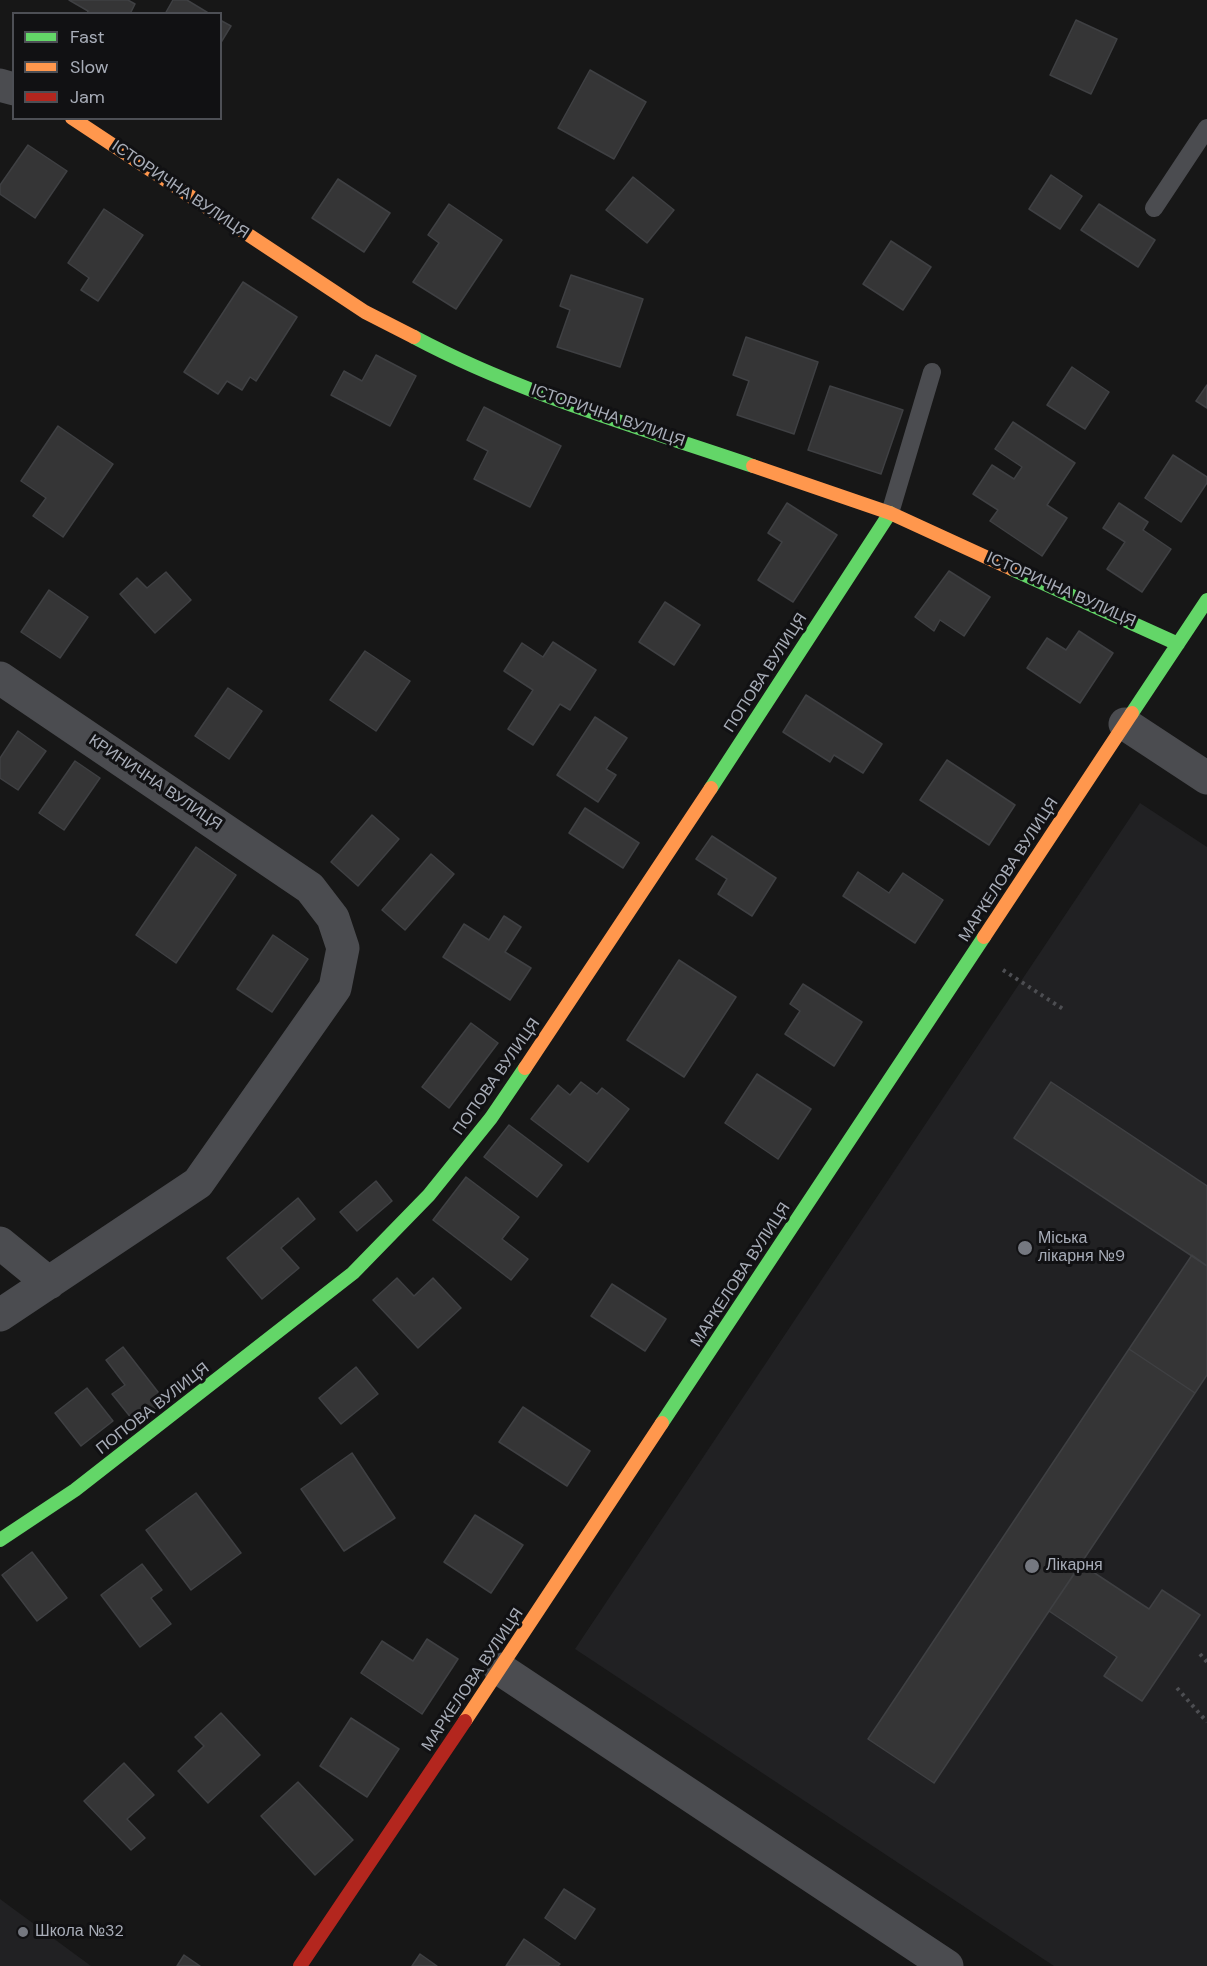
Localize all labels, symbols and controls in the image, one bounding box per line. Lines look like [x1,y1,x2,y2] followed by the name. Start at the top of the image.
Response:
[12,12,222,120] legend
[70,25,105,49] text: Fast
[70,55,109,79] text: Slow
[70,85,105,109] text: Jam
[108,137,252,243] street label: ІСТОРИЧНА ВУЛИЦЯ
[529,381,687,451] street label: ІСТОРИЧНА ВУЛИЦЯ
[983,548,1139,632] street label: ІСТОРИЧНА ВУЛИЦЯ
[720,610,812,736] street label: ПОПОВА ВУЛИЦЯ
[85,731,225,835] street label: КРИНИЧНА ВУЛИЦЯ
[955,794,1063,946] street label: МАРКЕЛОВА ВУЛИЦЯ
[450,1015,544,1139] street label: ПОПОВА ВУЛИЦЯ
[687,1199,795,1351] street label: МАРКЕЛОВА ВУЛИЦЯ
[1038,1229,1125,1267] place label: Міська лікарня №9
[1016,1239,1034,1257] marker: Міська лікарня №9
[93,1359,213,1459] street label: ПОПОВА ВУЛИЦЯ
[1046,1556,1103,1576] place label: Лікарня
[1023,1557,1041,1575] marker: Лікарня
[418,1605,528,1755] street label: МАРКЕЛОВА ВУЛИЦЯ
[35,1922,124,1942] place label: Школа №32
[16,1925,30,1939] marker: Школа №32

